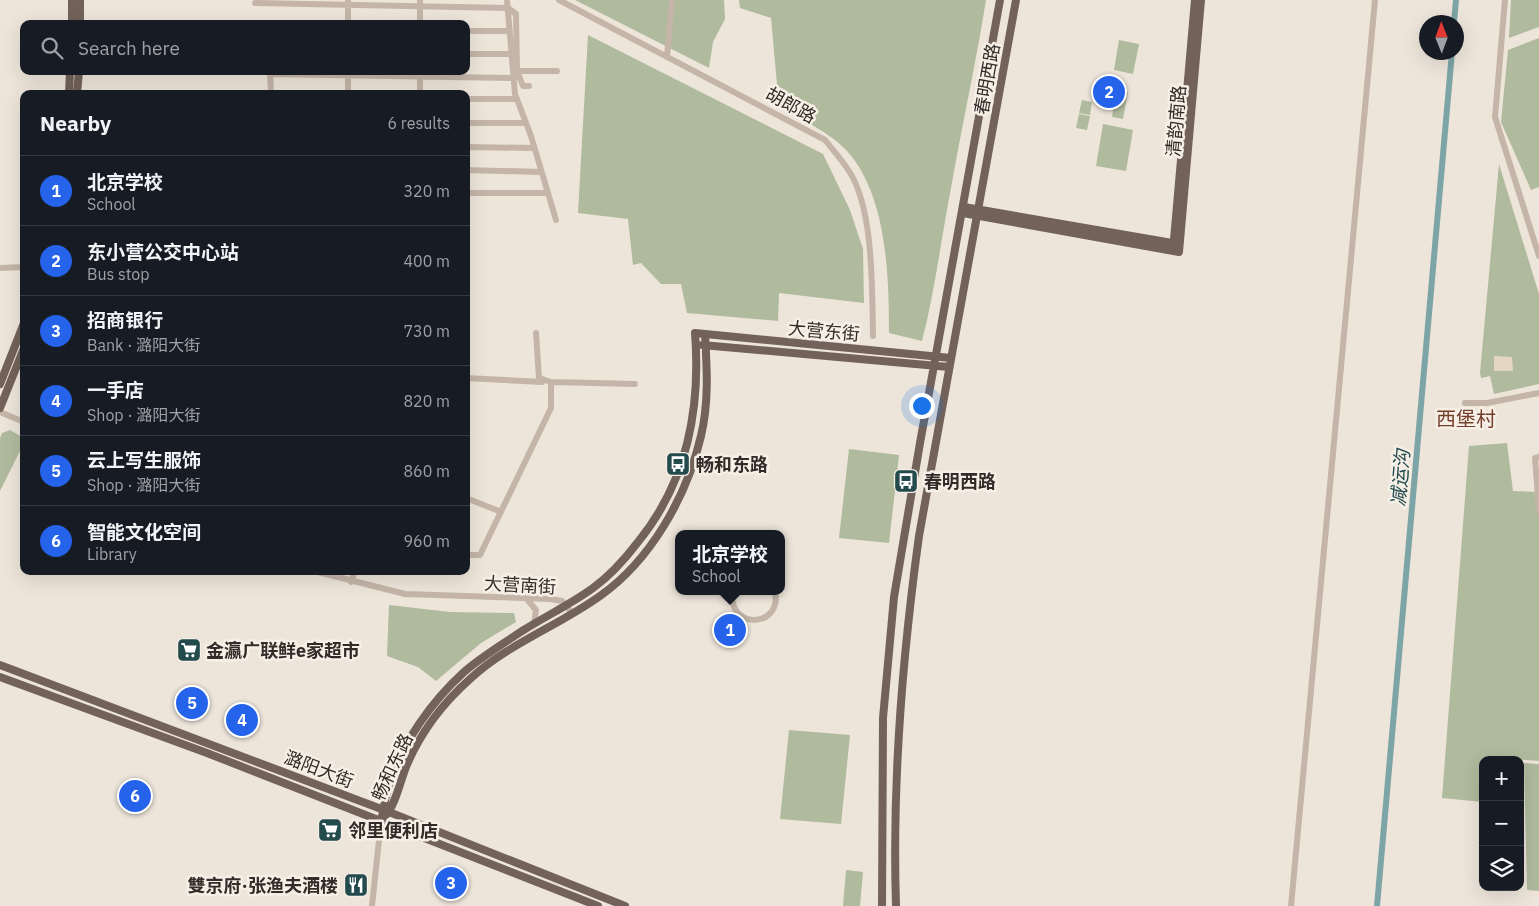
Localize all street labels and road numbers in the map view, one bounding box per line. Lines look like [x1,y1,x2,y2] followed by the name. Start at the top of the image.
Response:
[969,42,1005,116] street label: 春明西路
[762,82,820,128] street label: 胡郎路
[1161,84,1191,158] street label: 清韵南路
[787,316,861,346] street label: 大营东街
[483,572,557,598] street label: 大营南街
[366,730,418,804] street label: 畅和东路
[281,745,357,793] street label: 潞阳大街

